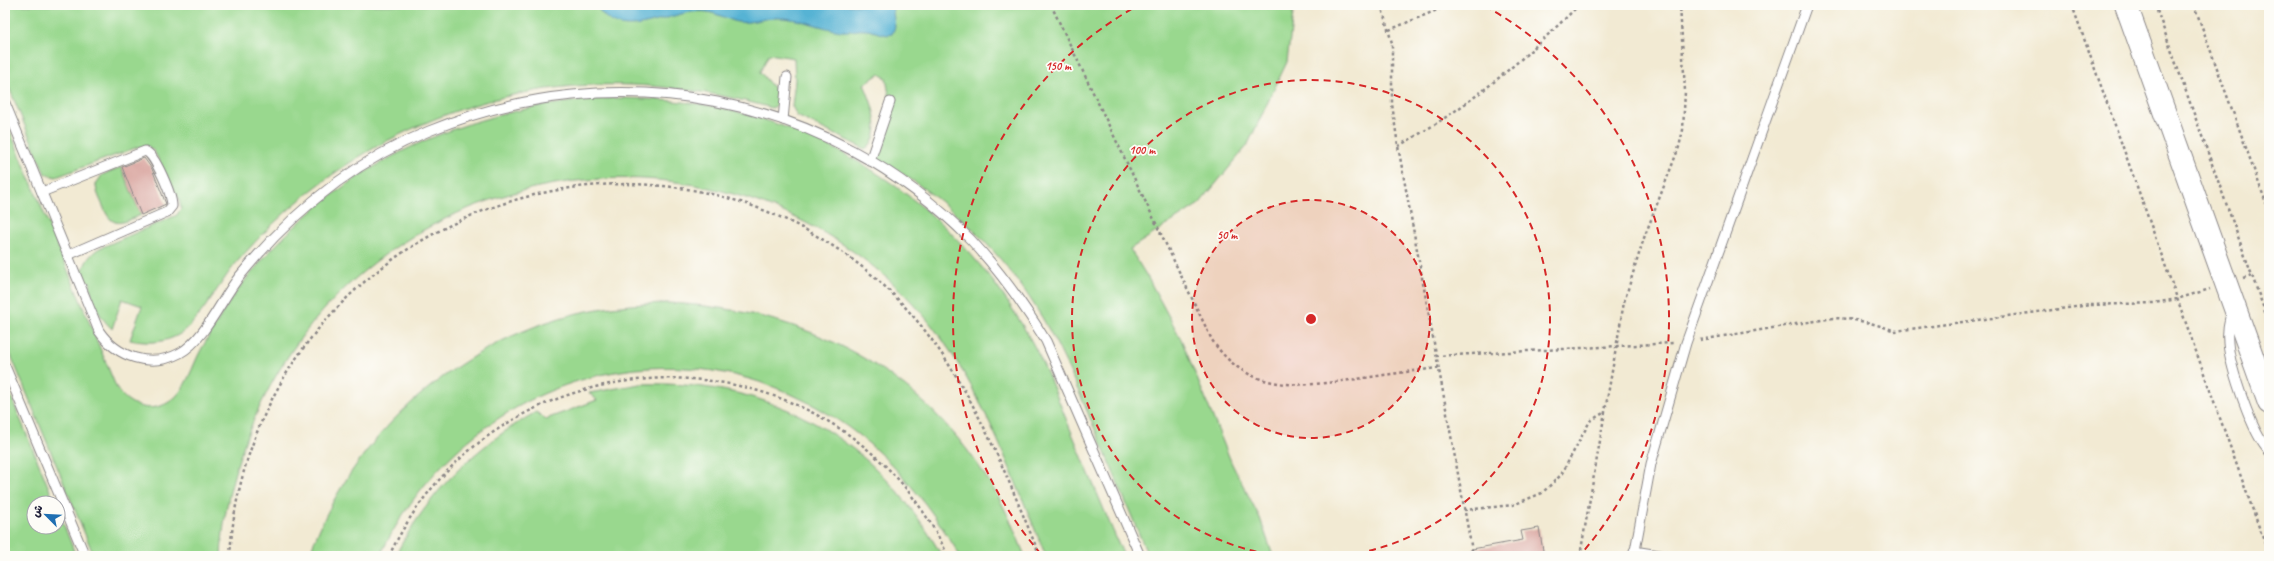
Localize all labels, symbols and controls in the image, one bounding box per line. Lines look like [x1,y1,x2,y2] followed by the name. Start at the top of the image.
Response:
[1045,58,1072,74] text: 150 m
[1129,142,1156,158] text: 100 m
[1217,227,1238,243] text: 50 m
[1304,312,1318,326] centre of rings
[26,495,66,535] north arrow
[28,503,46,519] text: ش

